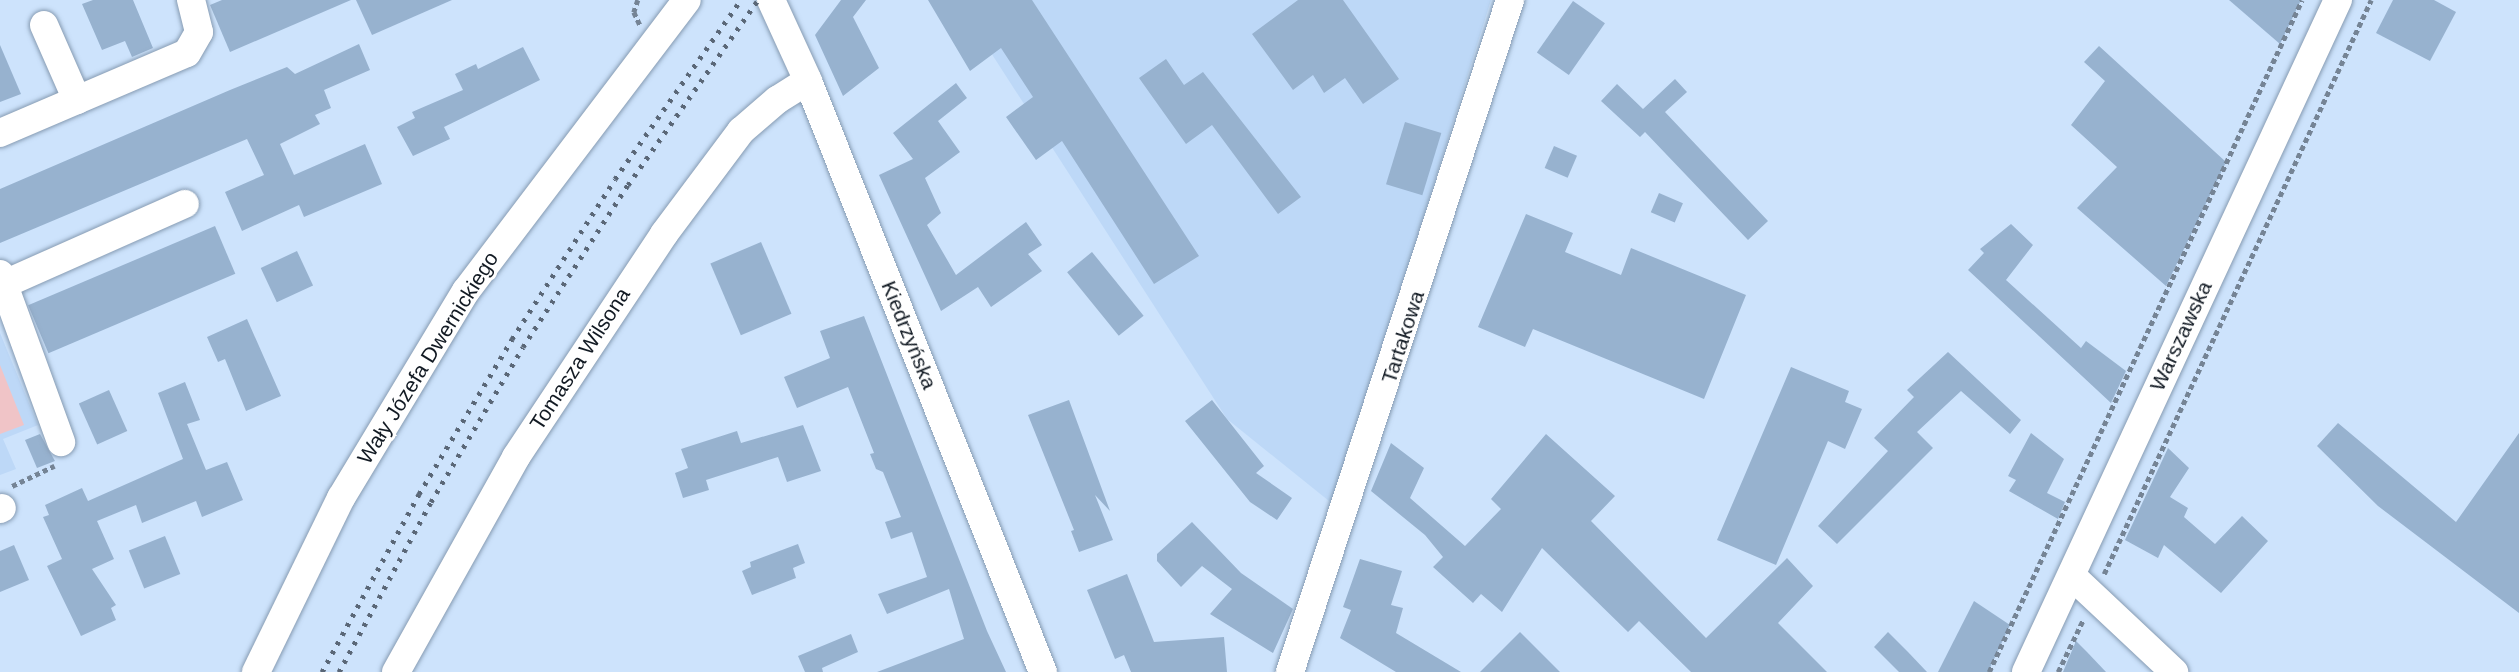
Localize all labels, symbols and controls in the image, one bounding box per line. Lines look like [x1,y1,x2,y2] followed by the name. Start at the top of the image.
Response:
[352,247,504,469] street label: Wały Józefa Dwernickiego
[876,277,942,393] street label: Kiedrzyńska
[2145,277,2217,395] street label: Warszawska
[525,283,635,435] street label: Tomasza Wilsona
[1376,288,1430,386] street label: Tartakowa

